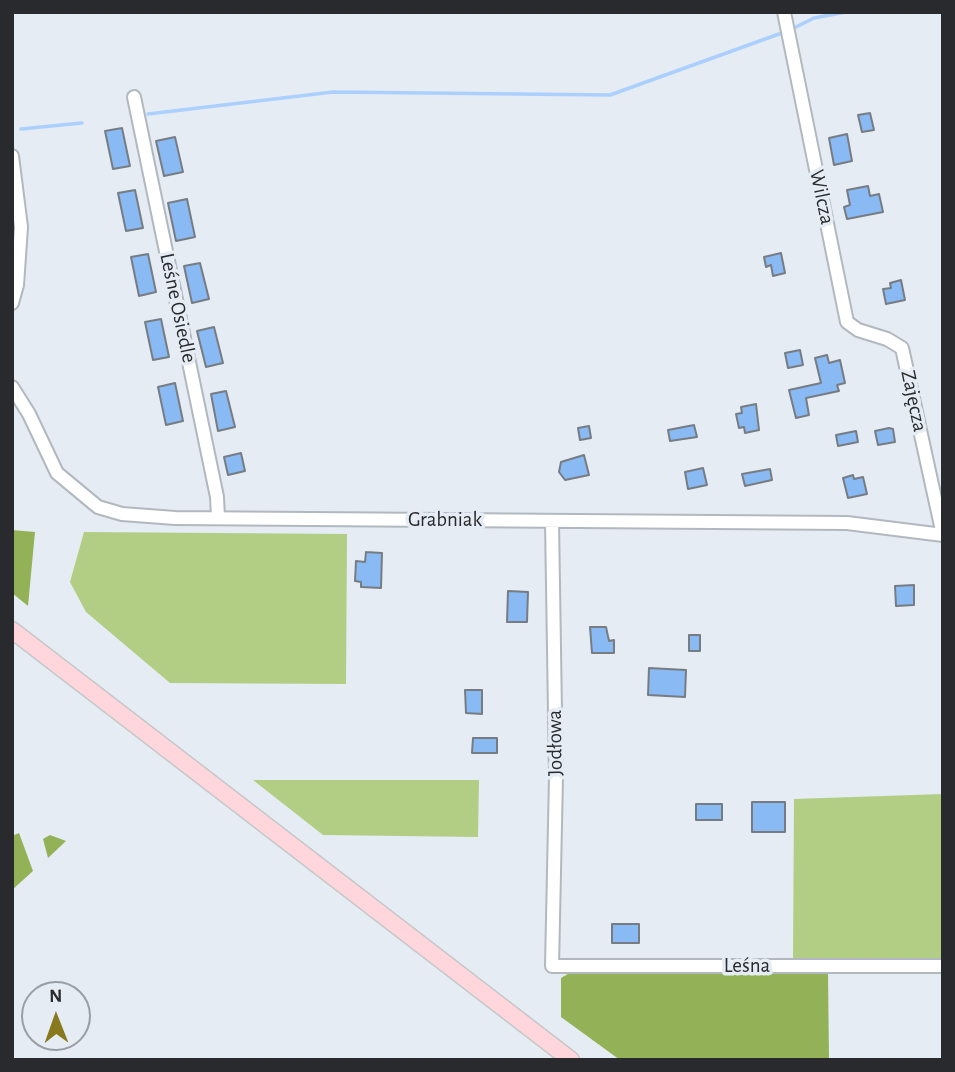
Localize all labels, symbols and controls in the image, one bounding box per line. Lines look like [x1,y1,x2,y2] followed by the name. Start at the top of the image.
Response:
[804,167,840,227] street label: Wilcza
[154,251,202,365] street label: Leśne Osiedle
[895,368,933,434] street label: Zajęcza
[408,507,482,533] street label: Grabniak
[542,710,568,776] street label: Jodłowa
[724,953,770,979] street label: Leśna
[21,981,91,1051] north arrow
[49,987,62,1006] text: N

